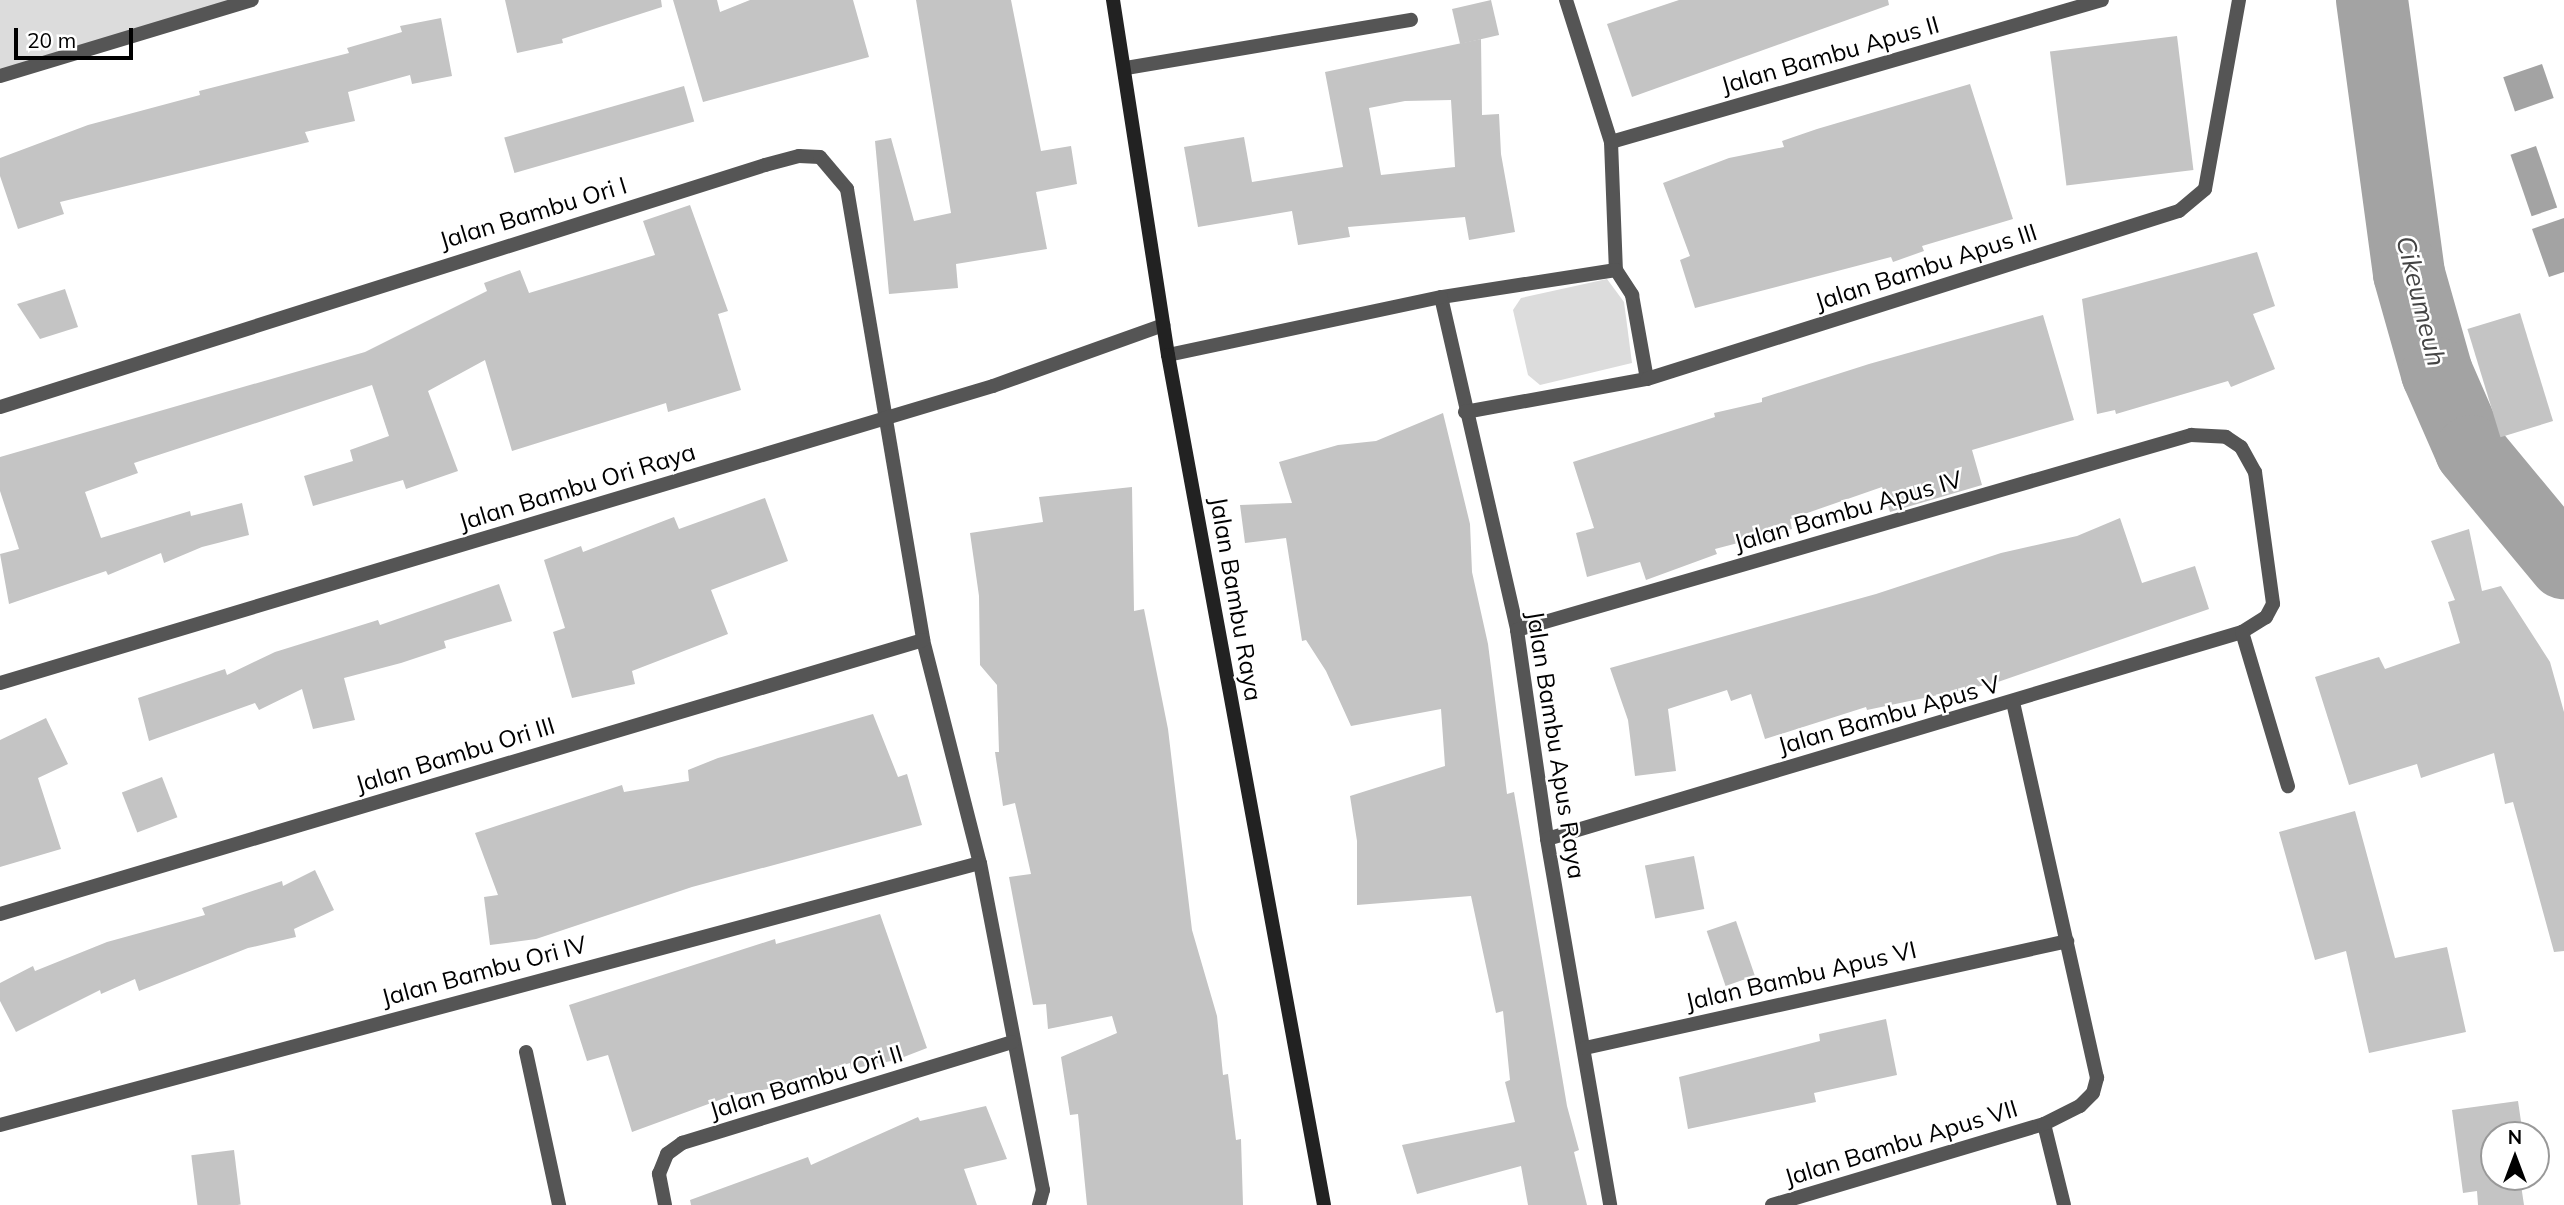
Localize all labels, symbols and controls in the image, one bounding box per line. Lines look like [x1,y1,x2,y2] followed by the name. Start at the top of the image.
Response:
[1718,10,1942,100] street label: Jalan Bambu Apus II
[18,14,136,58] scale bar
[27,27,76,53] text: 20 m
[436,171,630,255] street label: Jalan Bambu Ori I
[1811,217,2041,317] street label: Jalan Bambu Apus III
[2390,233,2452,369] water label: Cikeumeuh
[455,437,699,537] street label: Jalan Bambu Ori Raya
[1731,465,1965,557] street label: Jalan Bambu Apus IV
[1204,495,1268,703] street label: Jalan Bambu Raya
[1521,609,1591,881] street label: Jalan Bambu Apus Raya
[1775,669,2003,761] street label: Jalan Bambu Apus V
[352,711,558,799] street label: Jalan Bambu Ori III
[378,930,590,1012] street label: Jalan Bambu Ori IV
[1683,935,1919,1017] street label: Jalan Bambu Apus VI
[706,1039,906,1125] street label: Jalan Bambu Ori II
[1781,1094,2021,1192] street label: Jalan Bambu Apus VII
[2480,1121,2550,1191] north arrow
[2508,1125,2522,1149] text: N

